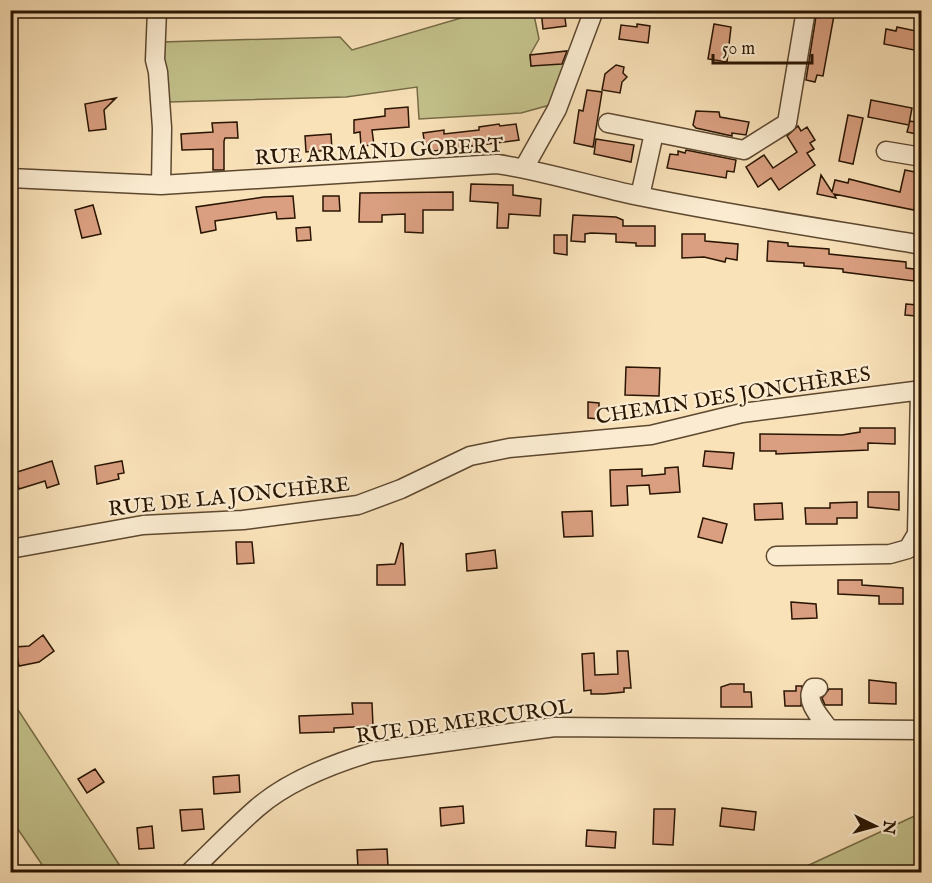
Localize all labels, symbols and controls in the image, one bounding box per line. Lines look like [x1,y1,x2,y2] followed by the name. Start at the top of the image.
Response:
[713,27,812,65] scale bar
[722,38,755,61] text: 50 m
[254,132,505,172] street label: RUE ARMAND GOBERT
[594,360,873,432] street label: CHEMIN DES JONCHÈRES
[107,470,351,524] street label: RUE DE LA JONCHÈRE
[354,694,574,751] street label: RUE DE MERCUROL
[845,796,905,856] north arrow
[877,818,899,835] text: N

